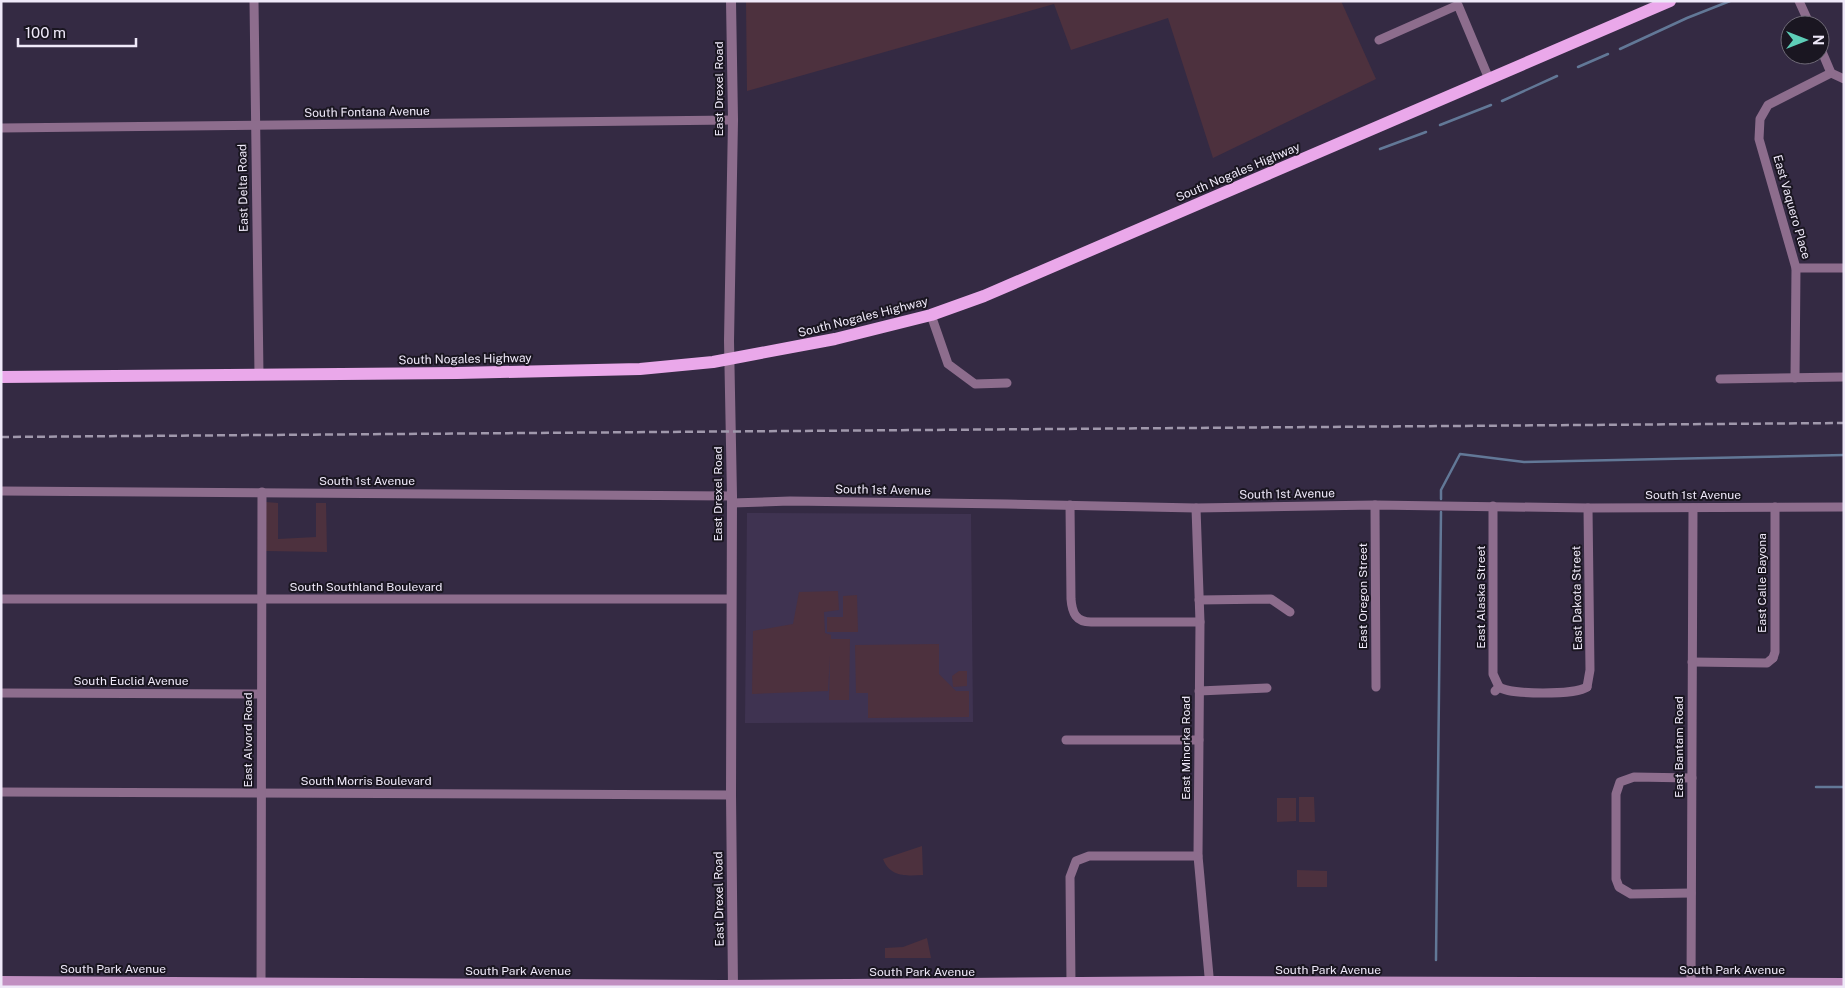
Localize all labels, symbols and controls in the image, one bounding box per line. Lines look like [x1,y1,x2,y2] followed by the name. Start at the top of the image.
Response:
[18,15,135,47] scale bar
[1780,15,1830,65] north arrow
[25,24,66,41] text: 100 m
[1810,35,1826,45] text: N
[712,41,726,137] street label: East Drexel Road
[304,104,430,120] street label: South Fontana Avenue
[1174,139,1303,204] street label: South Nogales Highway
[235,144,251,232] street label: East Delta Road
[1770,153,1814,261] street label: East Vaquero Place
[797,294,930,340] street label: South Nogales Highway
[398,351,532,367] street label: South Nogales Highway
[711,446,725,542] street label: East Drexel Road
[319,474,415,488] street label: South 1st Avenue
[835,482,931,498] street label: South 1st Avenue
[1239,486,1335,502] street label: South 1st Avenue
[1645,488,1741,502] street label: South 1st Avenue
[1755,533,1769,633] street label: East Calle Bayona
[1356,542,1370,649] street label: East Oregon Street
[1474,545,1488,649] street label: East Alaska Street
[1569,545,1585,650] street label: East Dakota Street
[289,580,443,594] street label: South Southland Boulevard
[74,674,189,688] street label: South Euclid Avenue
[241,692,255,788] street label: East Alvord Road
[1179,696,1193,800] street label: East Minorka Road
[1672,696,1686,798] street label: East Bantam Road
[300,774,432,788] street label: South Morris Boulevard
[711,851,727,947] street label: East Drexel Road
[60,962,166,976] street label: South Park Avenue
[1275,963,1381,977] street label: South Park Avenue
[1679,963,1785,977] street label: South Park Avenue
[465,964,571,978] street label: South Park Avenue
[869,965,975,979] street label: South Park Avenue

